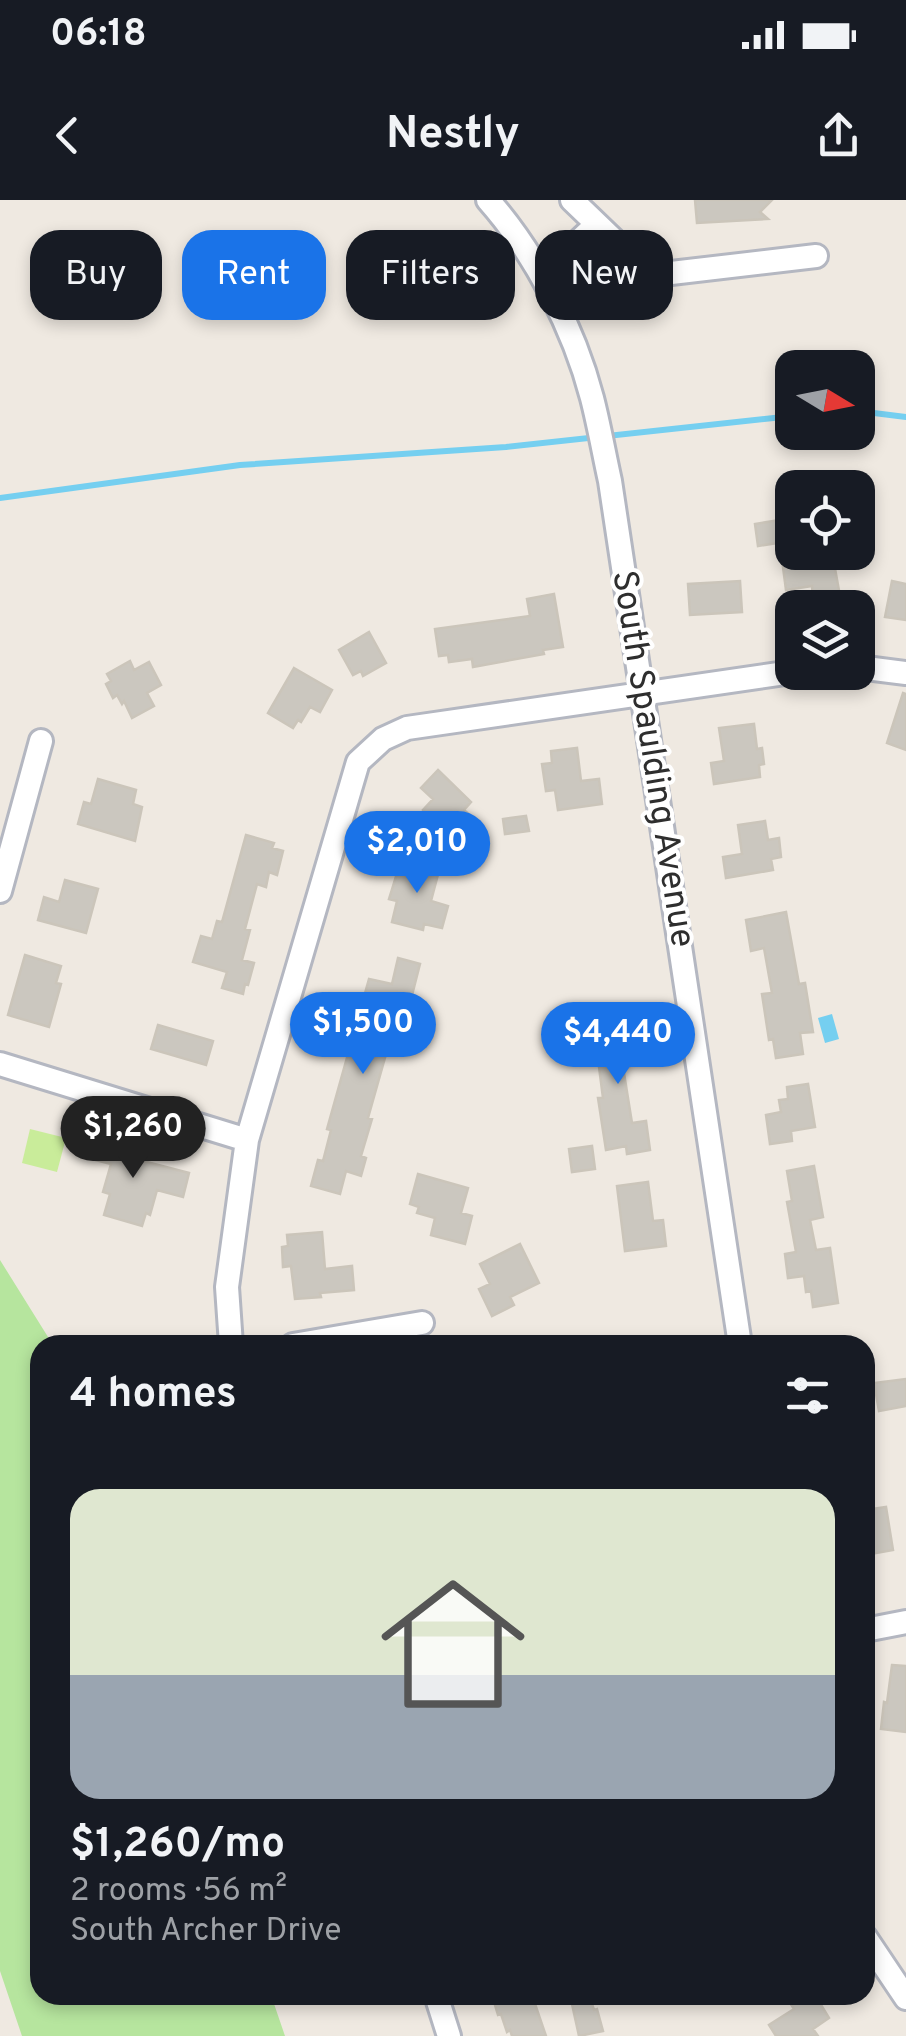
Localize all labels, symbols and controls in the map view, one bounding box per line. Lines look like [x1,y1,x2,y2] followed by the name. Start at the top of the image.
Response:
[50,11,147,60] text: 06:18
[386,107,520,164] text: Nestly
[40,108,95,163] icon: back
[811,108,866,163] icon: share
[30,230,162,320] chip: Buy
[182,230,326,320] chip: Rent
[346,230,515,320] chip: Filters
[535,230,673,320] chip: New
[775,350,875,450] north arrow
[775,350,875,690] map controls
[775,470,875,570] button: locate
[600,567,704,951] street label: South Spaulding Avenue
[775,590,875,690] button: layers
[336,811,498,896] pin: $2,010
[366,823,468,863] text: $2,010
[282,992,444,1077] pin: $1,500
[537,1002,699,1087] pin: $4,440
[312,1004,414,1044] text: $1,500
[563,1014,673,1054] text: $4,440
[52,1096,214,1181] pin: $1,260
[83,1108,183,1148] text: $1,260
[780,1368,835,1423] icon: filters
[70,1369,237,1422] text: 4 homes
[363,1554,543,1734] icon: home
[70,1819,285,1872] text: $1,260/mo
[70,1872,287,1912] text: 2 rooms · 56 m²
[70,1912,341,1952] text: South Archer Drive

